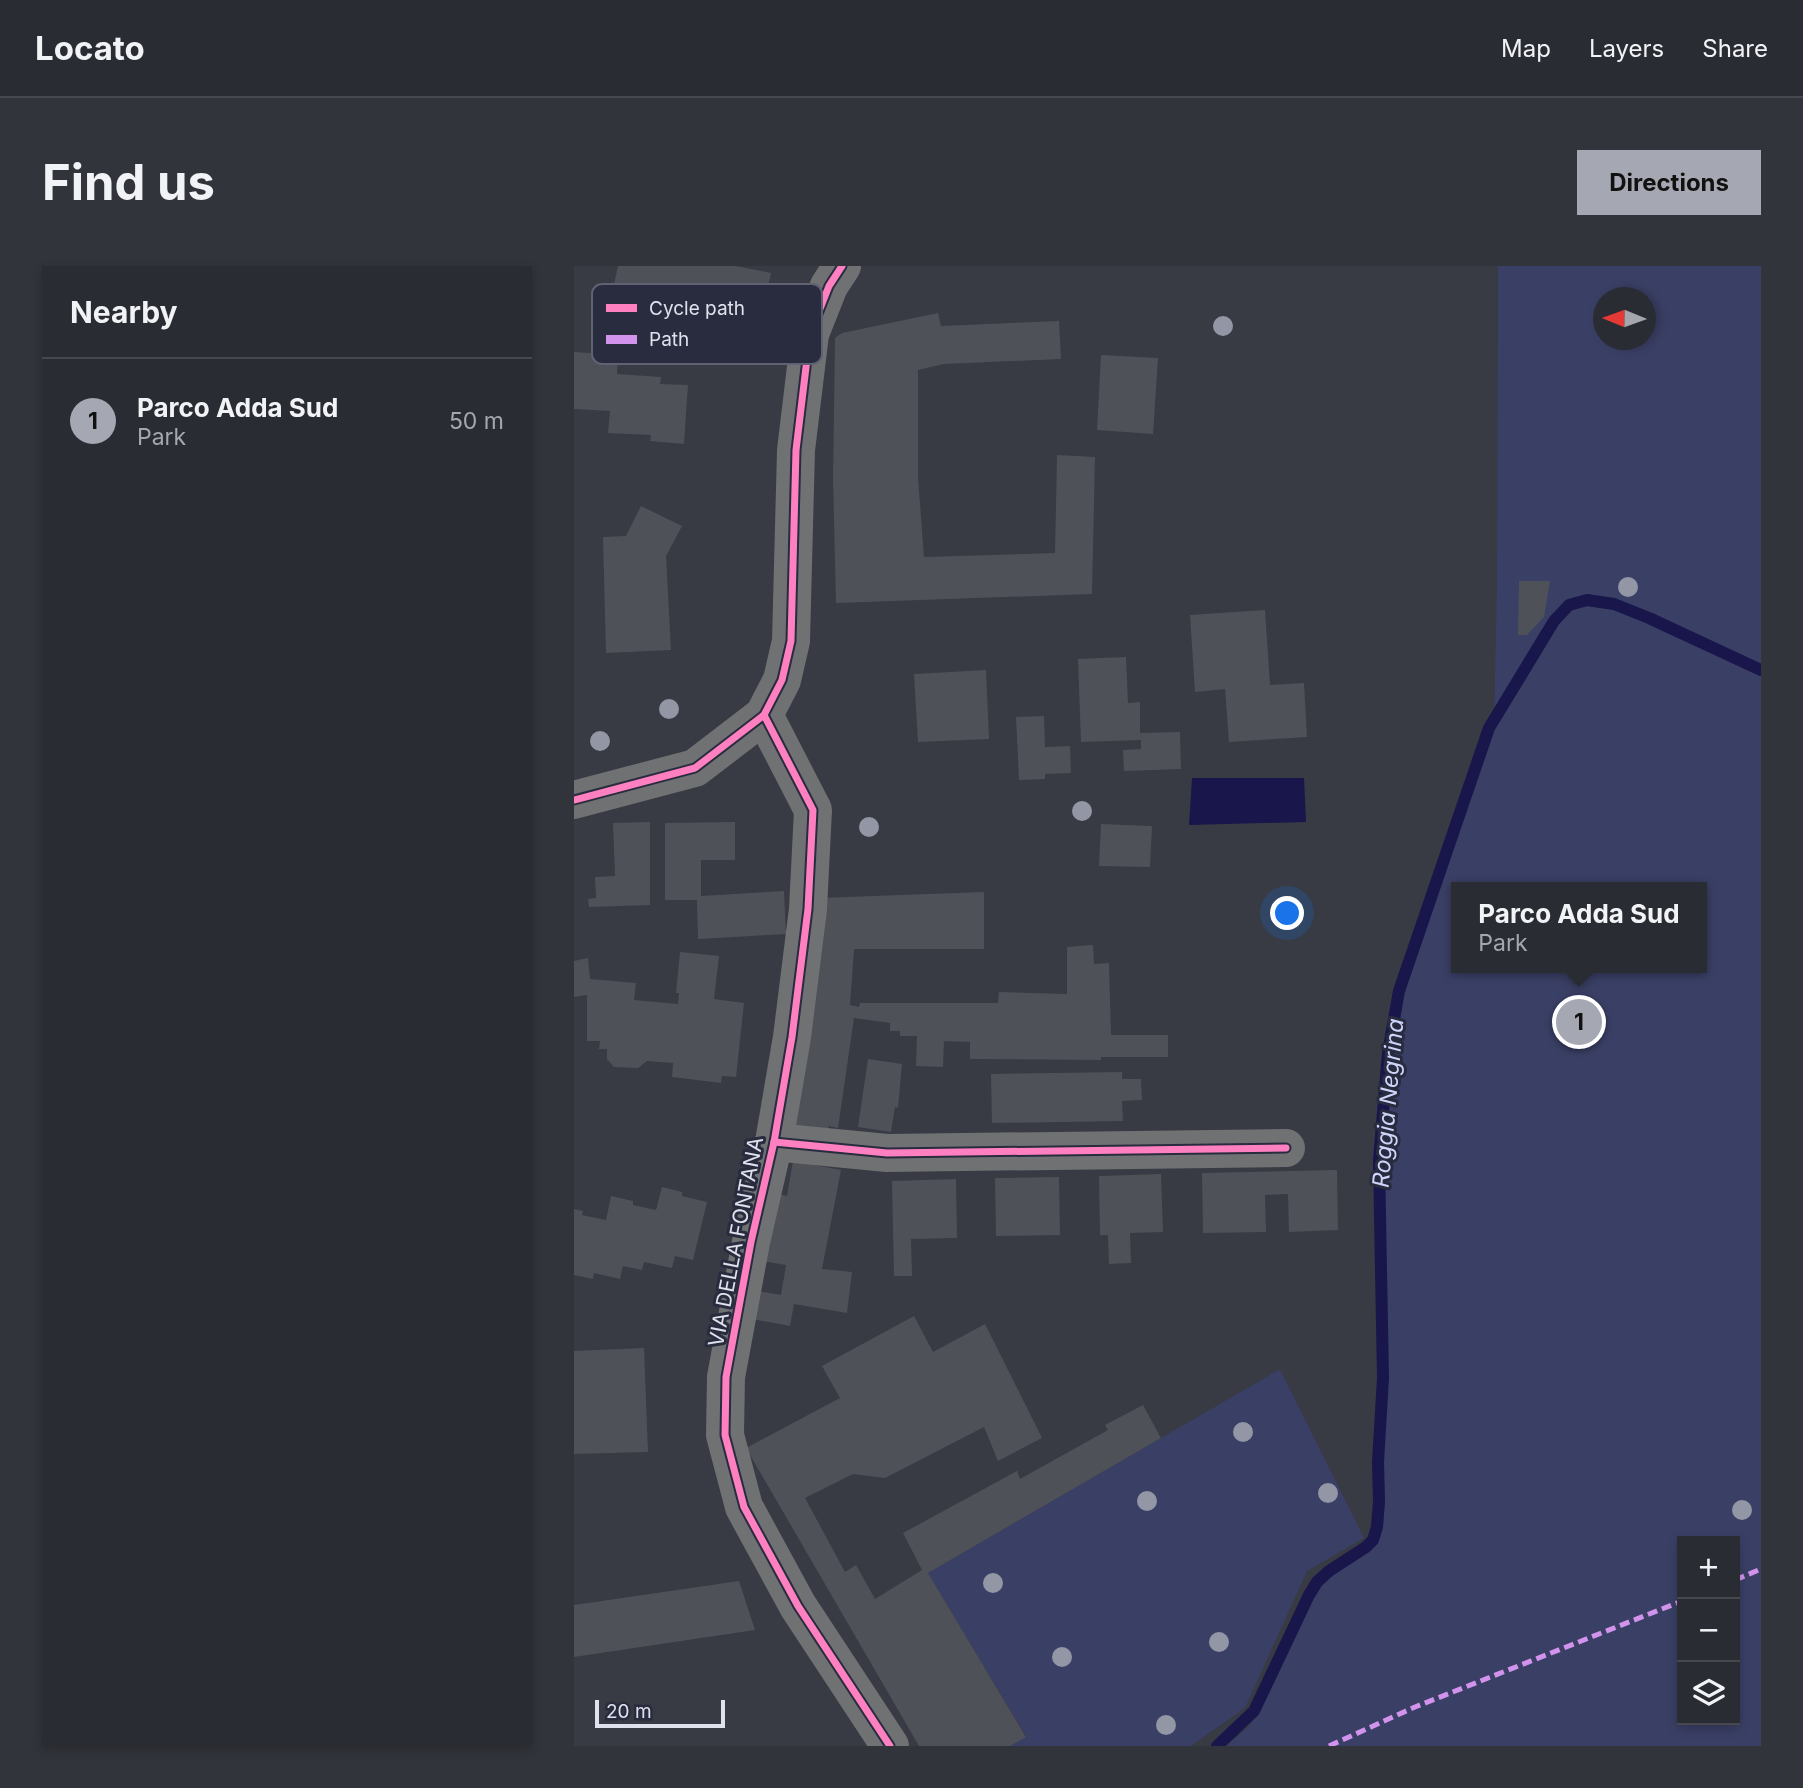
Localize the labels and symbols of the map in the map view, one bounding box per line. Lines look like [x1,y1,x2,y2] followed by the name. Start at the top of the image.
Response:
[592,284,822,364] legend
[1593,287,1656,350] north arrow
[649,297,745,320] text: Cycle path
[649,328,689,351] text: Path
[1270,896,1304,930] your location
[1556,996,1602,1048] pin: 1
[1367,1017,1409,1189] water label: Roggia Negrina
[703,1135,768,1349] street label: VIA DELLA FONTANA
[595,1697,724,1729] scale bar

